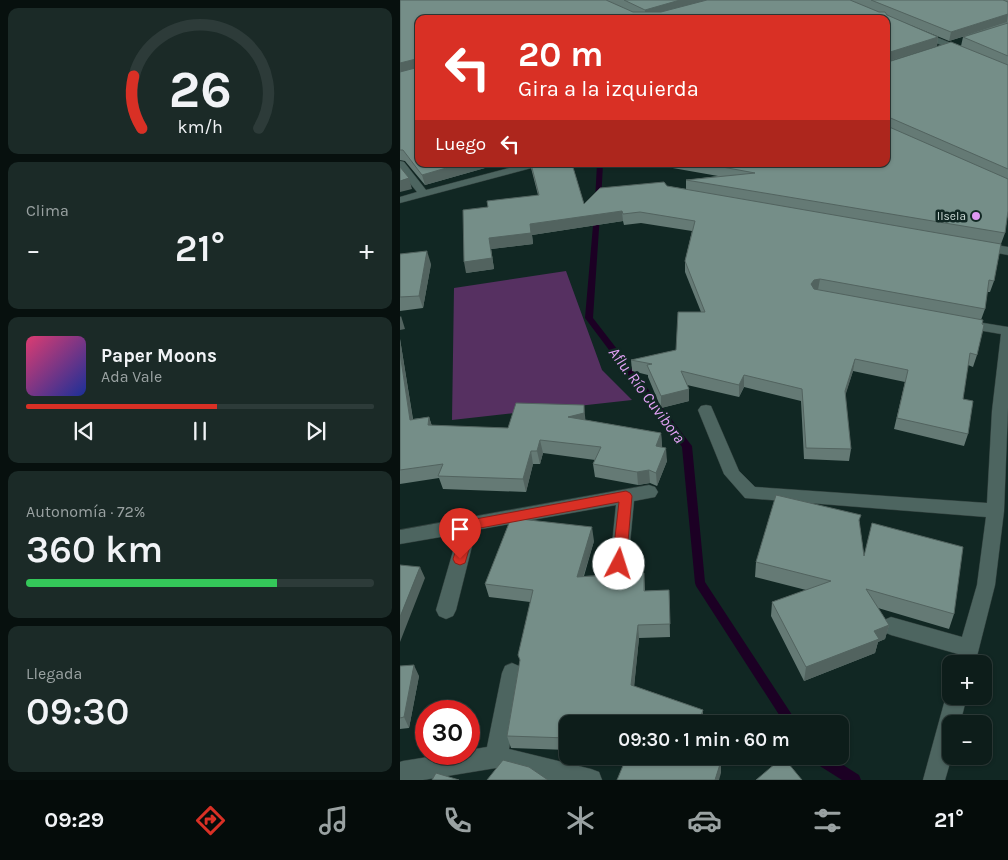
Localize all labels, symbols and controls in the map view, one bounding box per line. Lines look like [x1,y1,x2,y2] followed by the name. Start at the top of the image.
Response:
[518,34,603,75] text: 20 m
[435,35,500,100] icon: left
[168,59,232,120] text: 26
[518,76,699,102] text: Gira a la izquierda
[177,117,223,138] text: km/h
[496,130,524,158] icon: left
[435,133,486,155] text: Luego
[26,201,69,220] text: Clima
[937,209,966,223] place label: Ilsela
[970,210,982,222] marker: Ilsela
[175,226,225,271] text: 21°
[26,233,41,266] text: −
[359,233,374,266] text: +
[605,343,689,447] water label: Aflu. Río Cuvibora
[101,345,217,367] text: Paper Moons
[101,367,162,386] text: Ada Vale
[70,417,98,445] icon: previous
[186,417,214,445] icon: pause
[302,417,330,445] icon: next
[26,502,145,521] text: Autonomía · 72%
[439,508,481,559] pin
[446,515,474,543] icon: arrive
[26,527,163,572] text: 360 km
[592,537,644,589] position arrow
[942,655,992,765] map controls
[942,655,992,705] button: +
[26,664,82,683] text: Llegada
[26,689,129,734] text: 09:30
[415,700,480,765] speed limit sign: 30
[942,715,992,765] button: −
[618,729,790,751] text: 09:30 · 1 min · 60 m
[193,803,228,838] icon: directions
[316,803,351,838] icon: music
[440,803,475,838] icon: phone
[563,803,598,838] icon: climate
[687,803,722,838] icon: car
[810,803,845,838] icon: filters
[44,807,104,833] text: 09:29
[934,807,964,833] text: 21°

